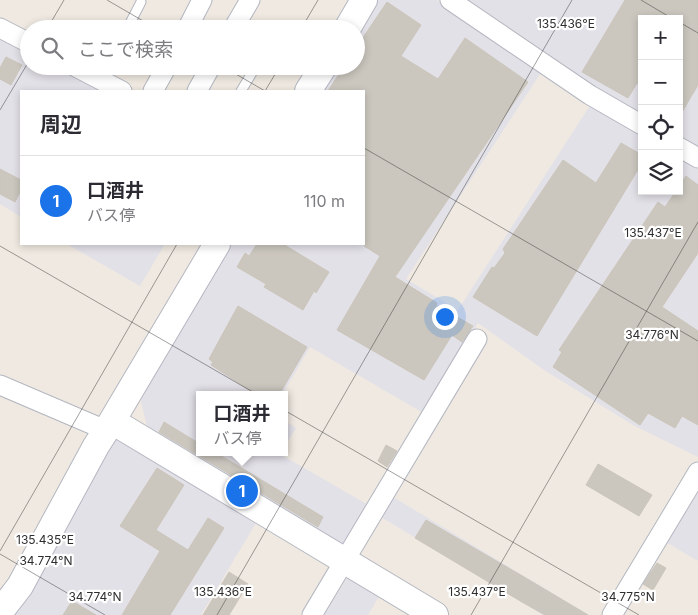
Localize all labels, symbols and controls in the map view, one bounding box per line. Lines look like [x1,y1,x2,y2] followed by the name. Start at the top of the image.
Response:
[638,15,683,195] map controls
[638,15,683,60] button: +
[537,16,595,31] text: 135.436°E
[20,20,365,75] search box
[38,34,66,62] icon: search
[78,38,173,61] text: ここで検索
[638,60,683,105] button: −
[638,105,683,150] button: locate
[40,112,82,137] text: 周辺
[638,150,683,195] button: layers
[87,179,144,202] text: 口酒井
[53,191,59,211] text: 1
[303,191,345,211] text: 110 m
[87,205,135,225] text: バス停
[624,225,682,240] text: 135.437°E
[432,304,458,330] your location
[625,327,679,342] text: 34.776°N
[196,391,288,456] popup
[213,402,271,425] text: 口酒井
[213,428,262,448] text: バス停
[226,472,258,510] pin: 1
[16,532,74,547] text: 135.435°E
[19,553,73,568] text: 34.774°N
[194,584,252,599] text: 135.436°E
[448,584,506,599] text: 135.437°E
[68,589,122,604] text: 34.774°N
[601,589,655,604] text: 34.775°N

